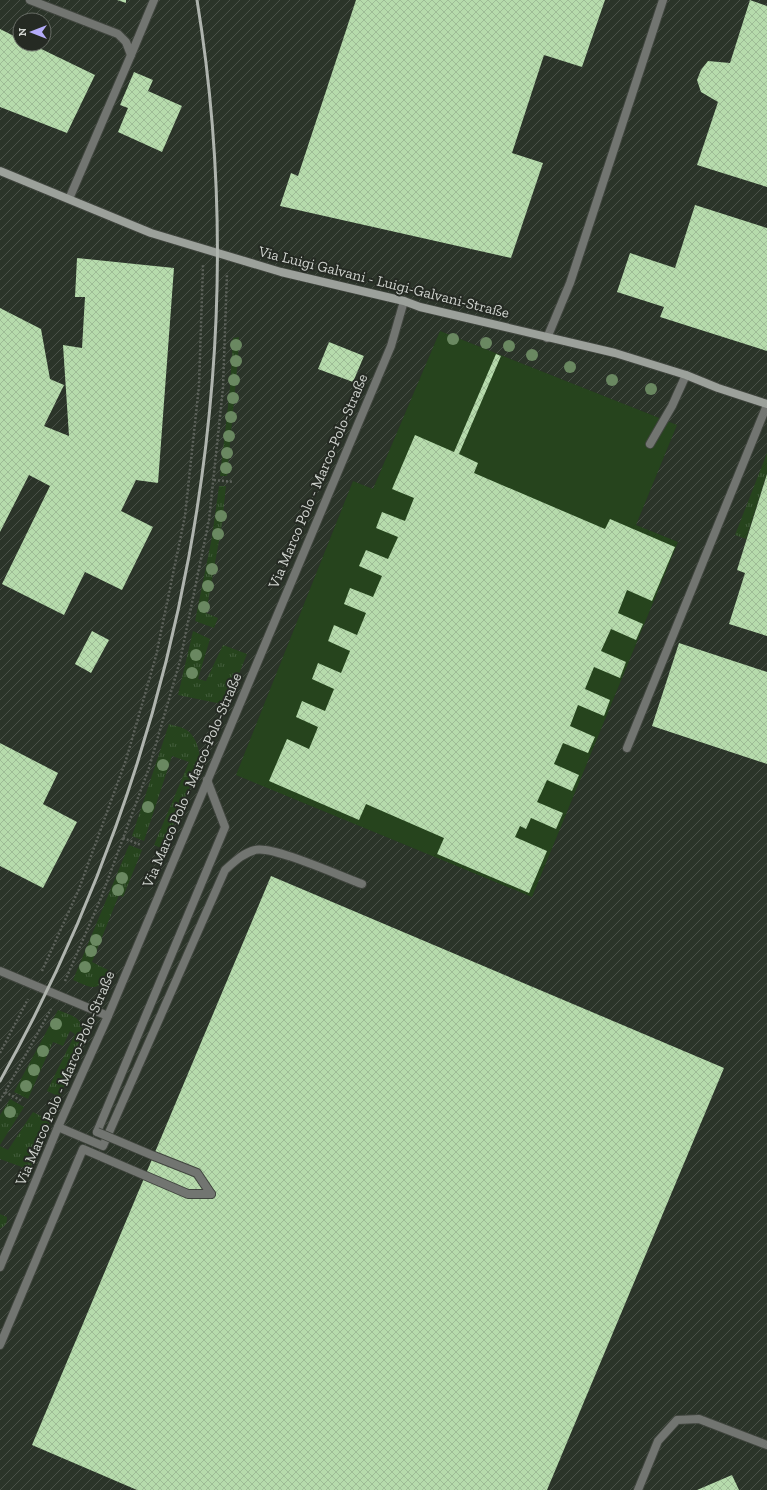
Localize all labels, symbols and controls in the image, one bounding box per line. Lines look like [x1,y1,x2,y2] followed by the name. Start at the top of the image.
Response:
[12,12,52,52] north arrow
[16,27,29,36] text: N
[256,242,511,322] street label: Via Luigi Galvani - Luigi-Galvani-Straße
[264,371,372,592] street label: Via Marco Polo - Marco-Polo-Straße
[138,670,246,891] street label: Via Marco Polo - Marco-Polo-Straße
[11,968,119,1189] street label: Via Marco Polo - Marco-Polo-Straße

